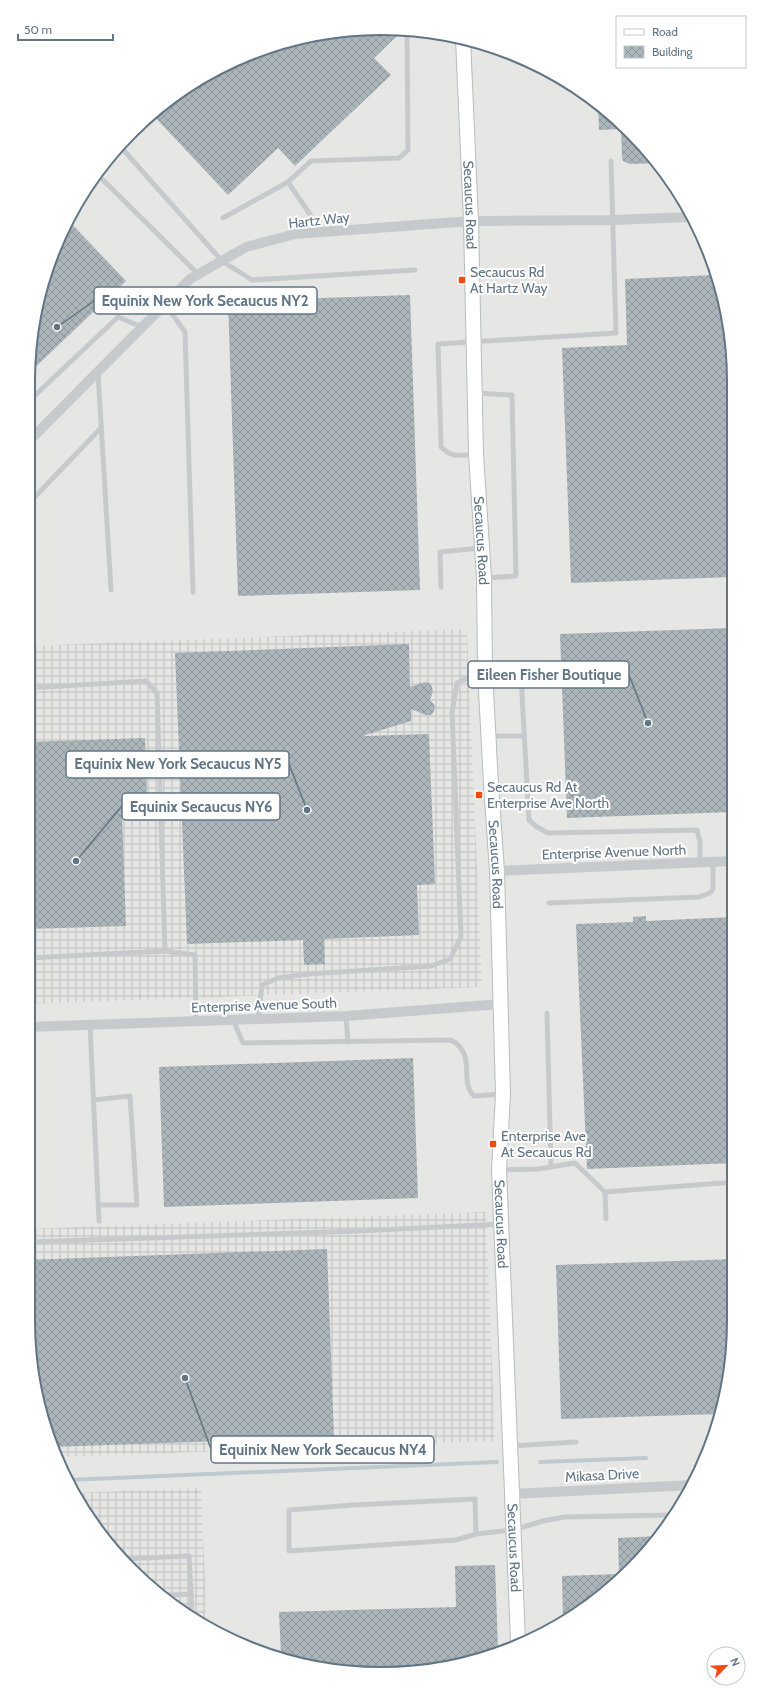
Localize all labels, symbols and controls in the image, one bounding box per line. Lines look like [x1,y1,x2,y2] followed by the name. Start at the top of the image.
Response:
[18,16,113,42] scale bar
[616,16,746,68] legend
[24,22,52,37] text: 50 m
[652,24,678,39] text: Road
[652,44,694,59] text: Building
[459,160,481,249] street label: Secaucus Road
[287,208,351,232] street label: Hartz Way
[470,263,548,297] place label: Secaucus Rd At Hartz Way
[457,275,467,285] marker: Secaucus Rd At Hartz Way
[94,287,317,314] callout: Equinix New York Secaucus NY2
[101,292,309,310] text: Equinix New York Secaucus NY2
[470,496,493,585] street label: Secaucus Road
[468,661,629,688] callout: Eileen Fisher Boutique
[477,666,622,684] text: Eileen Fisher Boutique
[66,751,289,778] callout: Equinix New York Secaucus NY5
[74,755,282,773] text: Equinix New York Secaucus NY5
[487,778,609,812] place label: Secaucus Rd At Enterprise Ave North
[474,790,484,800] marker: Secaucus Rd At Enterprise Ave North
[122,793,280,820] callout: Equinix Secaucus NY6
[130,798,272,816] text: Equinix Secaucus NY6
[484,819,507,909] street label: Secaucus Road
[541,840,687,864] street label: Enterprise Avenue North
[191,993,337,1017] street label: Enterprise Avenue South
[501,1127,591,1161] place label: Enterprise Ave At Secaucus Rd
[488,1139,498,1149] marker: Enterprise Ave At Secaucus Rd
[490,1179,512,1269] street label: Secaucus Road
[211,1436,434,1463] callout: Equinix New York Secaucus NY4
[219,1441,427,1459] text: Equinix New York Secaucus NY4
[564,1464,640,1486] street label: Mikasa Drive
[503,1503,525,1592] street label: Secaucus Road
[706,1646,746,1686] north arrow
[727,1656,743,1668] text: N

